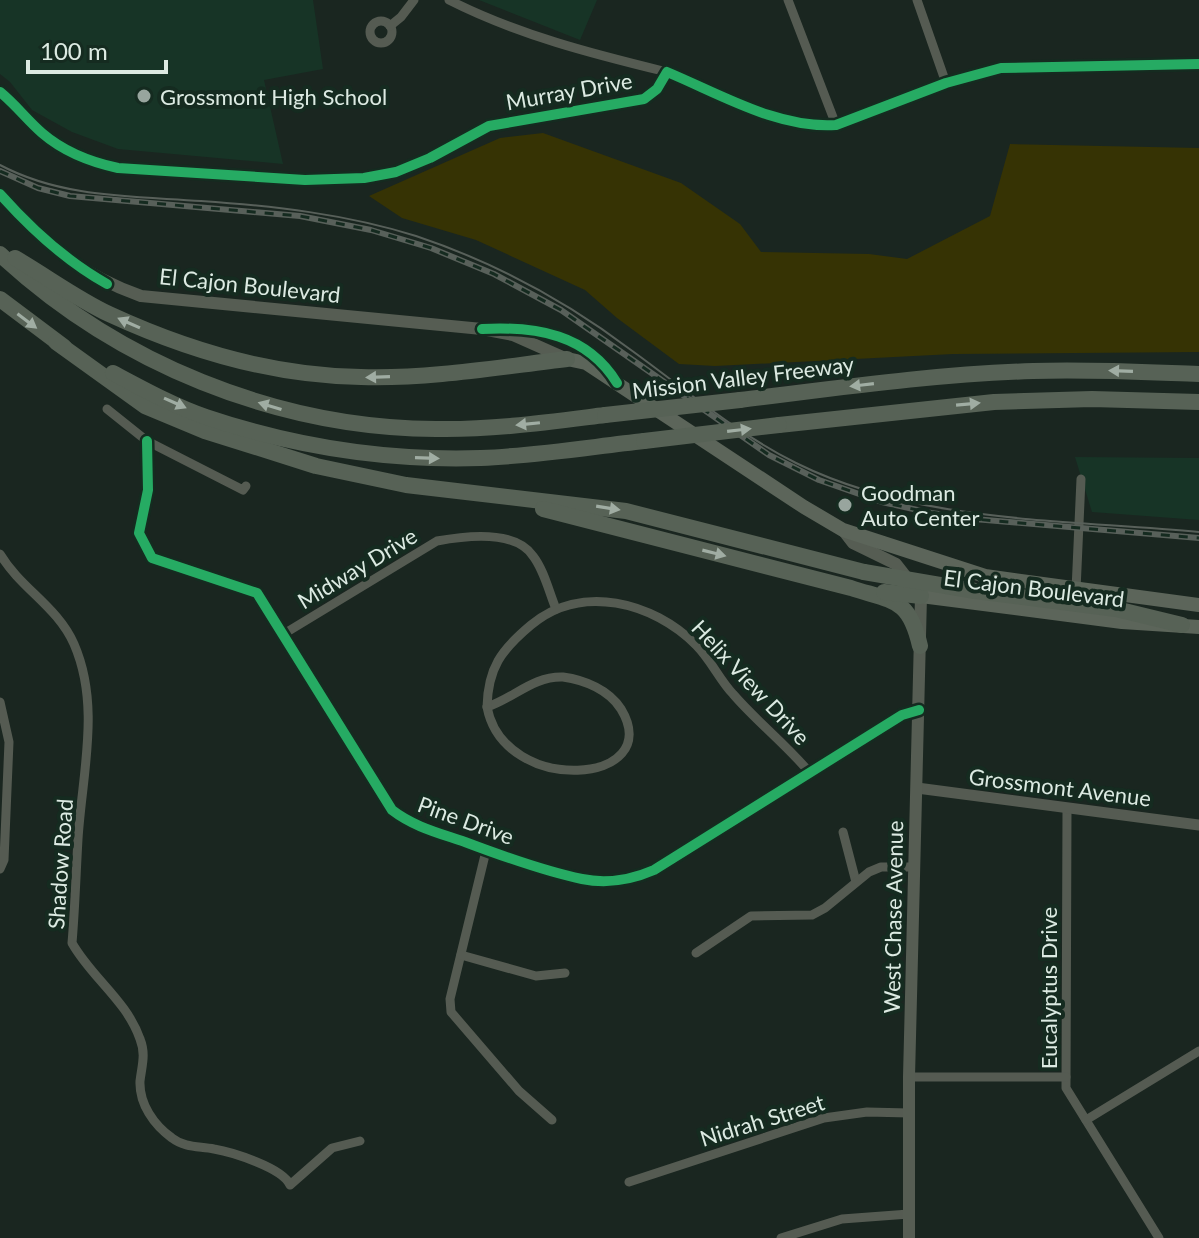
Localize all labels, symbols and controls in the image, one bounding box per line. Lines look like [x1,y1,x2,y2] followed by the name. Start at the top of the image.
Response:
[28,24,166,74] scale bar
[40,36,108,65] text: 100 m
[504,67,634,115] street label: Murray Drive
[160,83,387,110] place label: Grossmont High School
[135,87,153,105] marker: Grossmont High School
[158,262,342,308] street label: El Cajon Boulevard
[17,313,38,329] one-way arrow
[118,316,141,330] one-way arrow
[631,350,856,404] street label: Mission Valley Freeway
[1108,364,1133,377] one-way arrow
[365,370,390,383] one-way arrow
[849,379,874,392] one-way arrow
[163,397,187,410] one-way arrow
[956,397,981,410] one-way arrow
[258,399,282,412] one-way arrow
[515,418,540,431] one-way arrow
[727,423,752,436] one-way arrow
[415,452,440,464] one-way arrow
[861,479,980,531] place label: Goodman Auto Center
[836,496,854,514] marker: Goodman Auto Center
[596,502,621,515] one-way arrow
[292,522,422,614] street label: Midway Drive
[701,547,726,559] one-way arrow
[942,564,1126,612] street label: El Cajon Boulevard
[686,614,816,750] street label: Helix View Drive
[967,762,1153,812] street label: Grossmont Avenue
[414,790,518,850] street label: Pine Drive
[42,798,78,930] street label: Shadow Road
[878,820,908,1014] street label: West Chase Avenue
[1035,907,1062,1069] street label: Eucalyptus Drive
[696,1088,828,1152] street label: Nidrah Street

